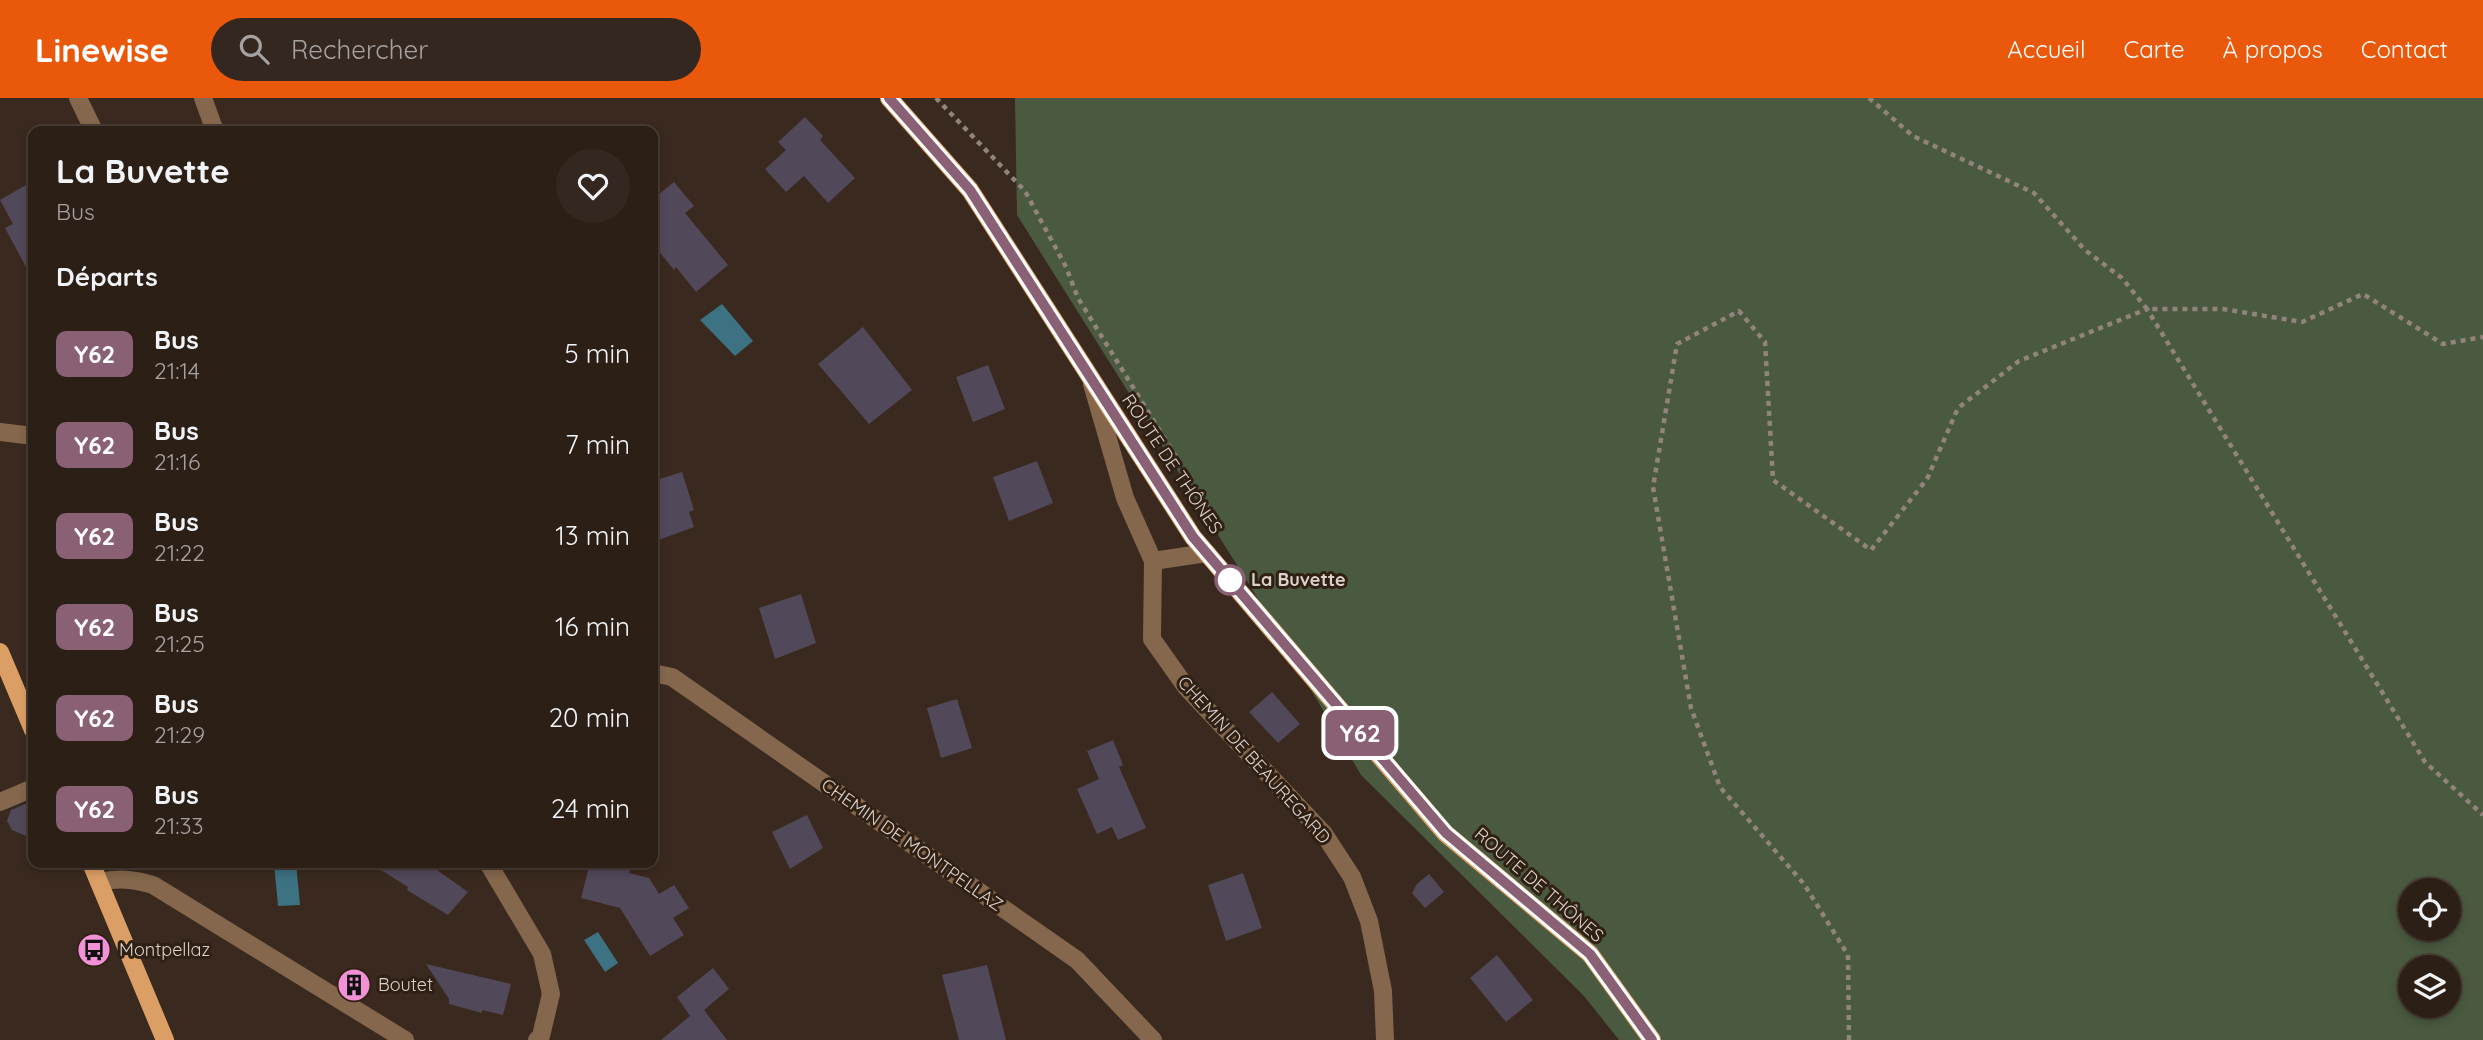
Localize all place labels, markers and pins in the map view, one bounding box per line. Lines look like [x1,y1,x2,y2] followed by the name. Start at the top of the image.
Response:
[1215,565,1245,595] marker: La Buvette
[1251,568,1346,591] place label: La Buvette
[75,931,113,969] bus stop icon: Montpellaz
[119,938,210,961] place label: Montpellaz
[335,966,373,1004] building icon: Boutet
[378,973,433,996] place label: Boutet

